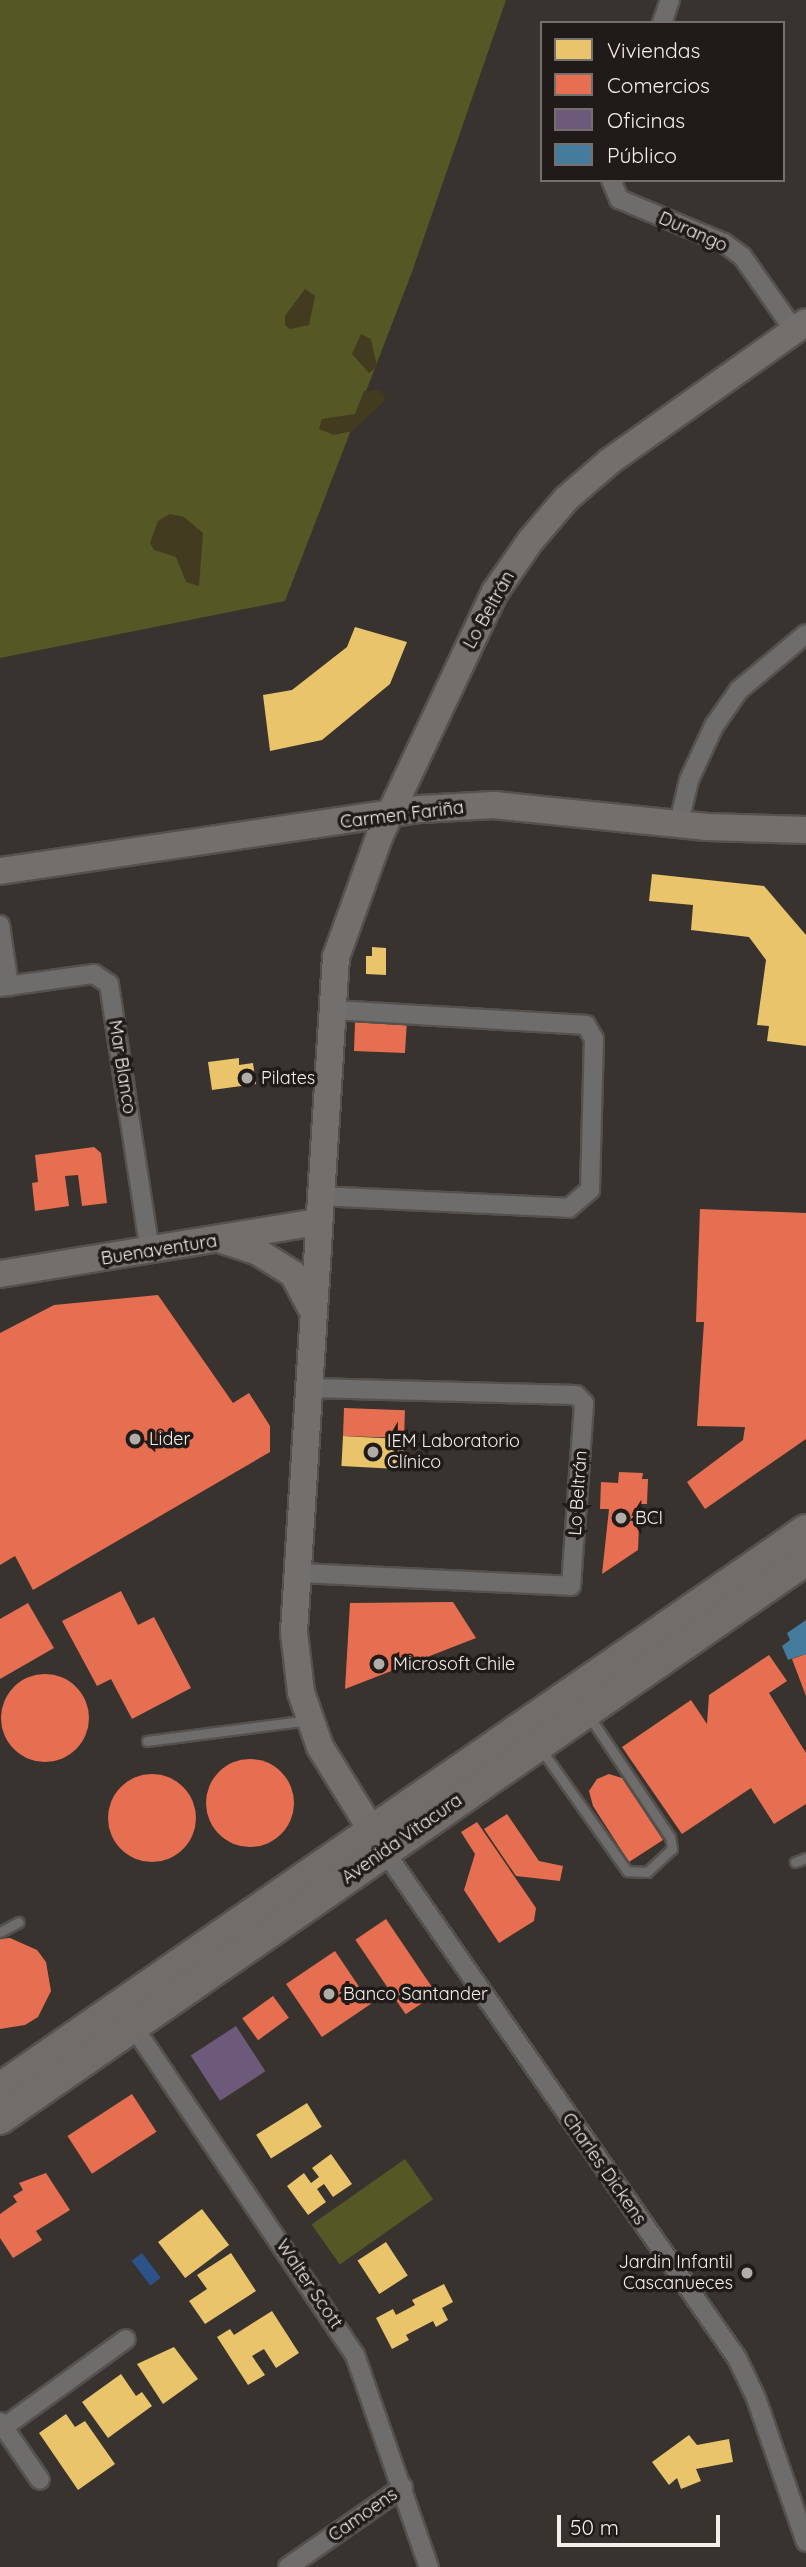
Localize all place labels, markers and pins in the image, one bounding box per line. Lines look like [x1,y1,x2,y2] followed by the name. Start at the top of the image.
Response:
[261,1067,315,1089] place label: Pilates
[239,1070,255,1086] marker: Pilates
[149,1428,190,1450] place label: Lider
[127,1431,143,1447] marker: Lider
[387,1431,520,1474] place label: IEM Laboratorio Clínico
[365,1444,381,1460] marker: IEM Laboratorio Clínico
[635,1507,663,1529] place label: BCI
[613,1510,629,1526] marker: BCI
[393,1653,515,1675] place label: Microsoft Chile
[371,1656,387,1672] marker: Microsoft Chile
[343,1983,488,2005] place label: Banco Santander
[321,1986,337,2002] marker: Banco Santander
[618,2252,733,2294] place label: Jardin Infantil Cascanueces
[739,2265,755,2281] marker: Jardin Infantil Cascanueces

